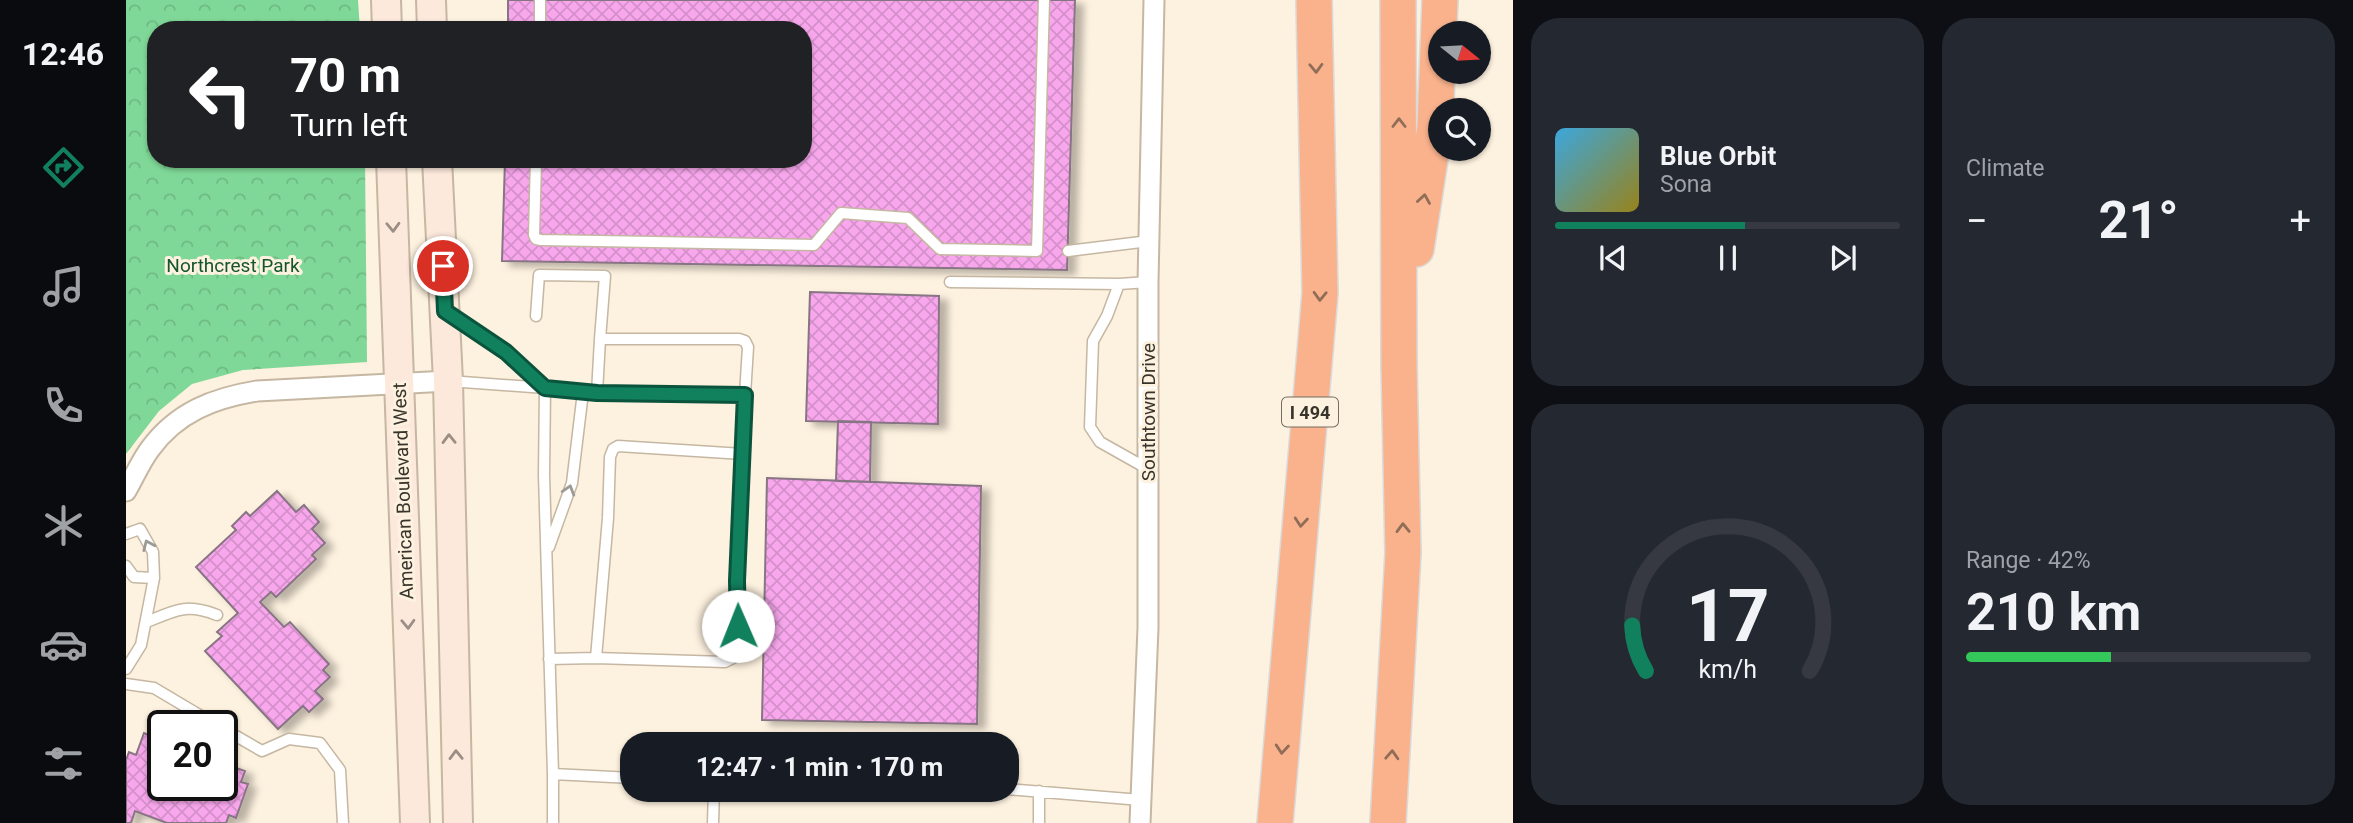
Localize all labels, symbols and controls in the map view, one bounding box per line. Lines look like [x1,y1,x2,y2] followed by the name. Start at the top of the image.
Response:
[1428,21,1491,84] north arrow
[1428,21,1491,161] map controls
[22,35,104,73] text: 12:46
[290,47,401,104] text: 70 m
[175,49,266,140] icon: left
[1308,63,1323,74] one-way arrow
[1428,98,1491,161] button: search
[290,106,408,144] text: Turn left
[1391,118,1407,128] one-way arrow
[1660,141,1776,171] text: Blue Orbit
[39,143,88,192] icon: directions
[1966,155,2045,182] text: Climate
[1660,171,1712,198] text: Sona
[2099,190,2179,251] text: 21°
[1416,193,1431,205] one-way arrow
[1966,199,1988,243] text: −
[2289,199,2311,243] text: +
[386,222,401,233] one-way arrow
[413,236,473,296] pin
[1594,239,1632,277] icon: previous
[1709,239,1747,277] icon: pause
[1824,239,1862,277] icon: next
[424,247,462,285] icon: arrive
[166,254,300,277] park label: Northcrest Park
[39,262,88,311] icon: music
[1312,290,1327,301] one-way arrow
[1137,343,1160,481] street label: Southtown Drive
[39,381,88,430] icon: phone
[388,382,418,600] street label: American Boulevard West
[1282,398,1338,426] road number: I 494
[442,433,457,444] one-way arrow
[561,484,575,496] one-way arrow
[39,501,88,550] icon: climate
[1294,517,1309,528] one-way arrow
[1395,522,1410,533] one-way arrow
[142,540,156,552] one-way arrow
[1966,547,2091,574] text: Range · 42%
[1686,573,1769,659] text: 17
[1966,582,2141,643] text: 210 km
[701,589,775,663] position arrow
[400,618,415,629] one-way arrow
[39,620,88,669] icon: car
[1698,654,1757,683] text: km/h
[147,710,238,801] speed limit sign: 20
[39,739,88,788] icon: filters
[1275,744,1290,755] one-way arrow
[449,749,464,760] one-way arrow
[1384,749,1399,760] one-way arrow
[696,752,943,782] text: 12:47 · 1 min · 170 m

